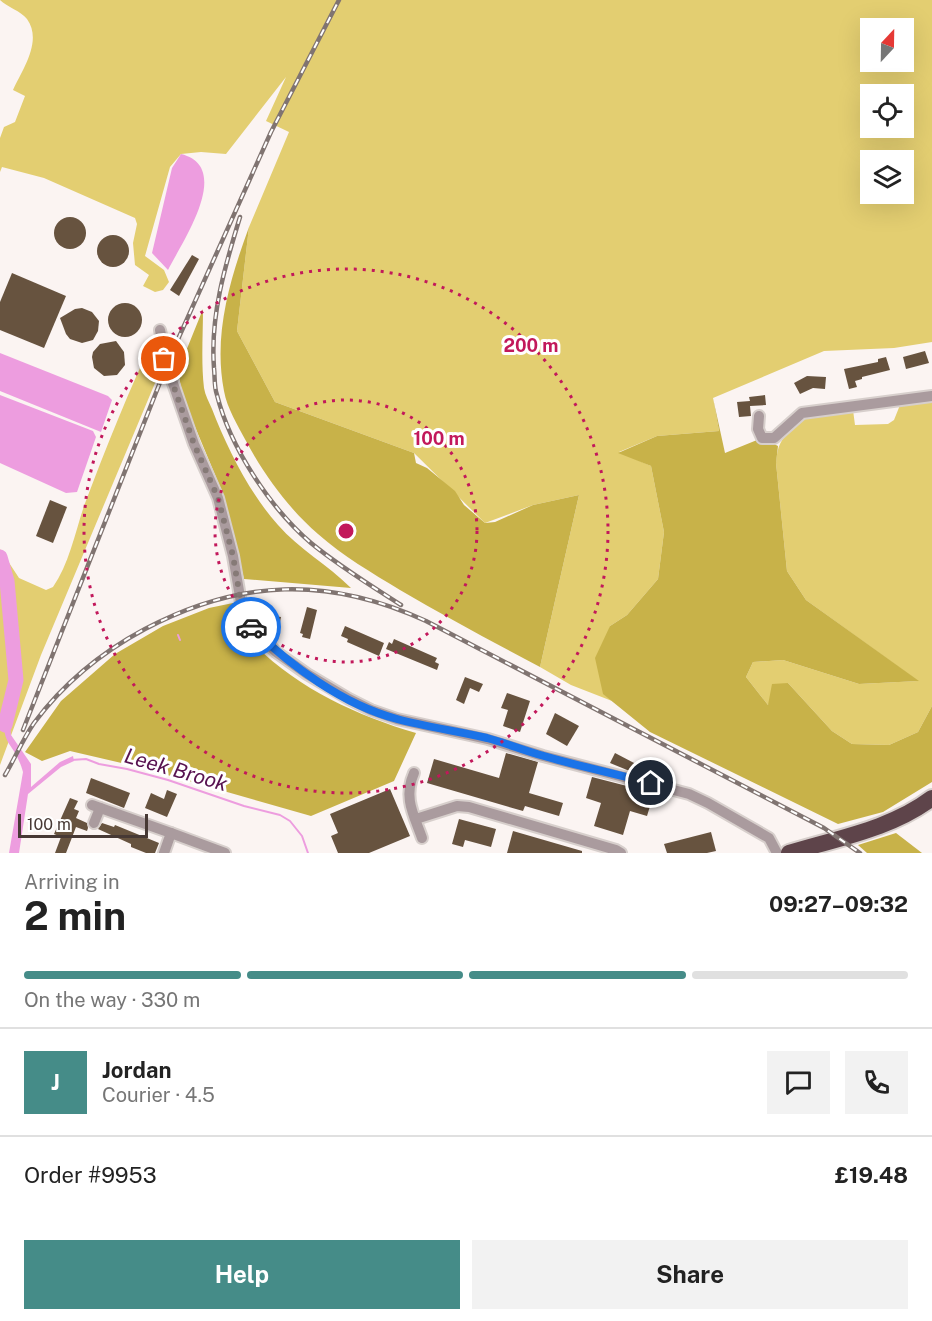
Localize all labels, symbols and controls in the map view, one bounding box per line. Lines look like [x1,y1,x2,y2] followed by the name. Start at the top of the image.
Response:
[860,18,914,72] north arrow
[860,18,914,204] map controls
[860,84,914,138] button: locate
[860,150,914,204] button: layers
[138,333,189,384] pin
[504,335,558,356] text: 200 m
[147,342,180,375] icon: bag
[413,428,465,449] text: 100 m
[336,521,356,541] centre of rings
[221,597,281,657] courier
[235,611,268,644] icon: car
[122,743,231,796] water label: Leek Brook
[625,757,676,808] pin
[634,766,667,799] icon: home
[18,811,148,838] scale bar
[27,815,71,834] text: 100 m
[24,870,119,894] text: Arriving in
[769,891,908,917] text: 09:27–09:32
[24,893,126,939] text: 2 min
[24,988,200,1012] text: On the way · 330 m
[767,1051,830,1114] button: chat
[845,1051,908,1114] button: phone
[102,1057,171,1083] text: Jordan
[51,1069,60,1095] text: J
[102,1083,215,1107] text: Courier · 4.5
[24,1162,157,1188] text: Order #9953
[835,1162,908,1188] text: £19.48
[24,1240,460,1309] button: Help
[472,1240,908,1309] button: Share

